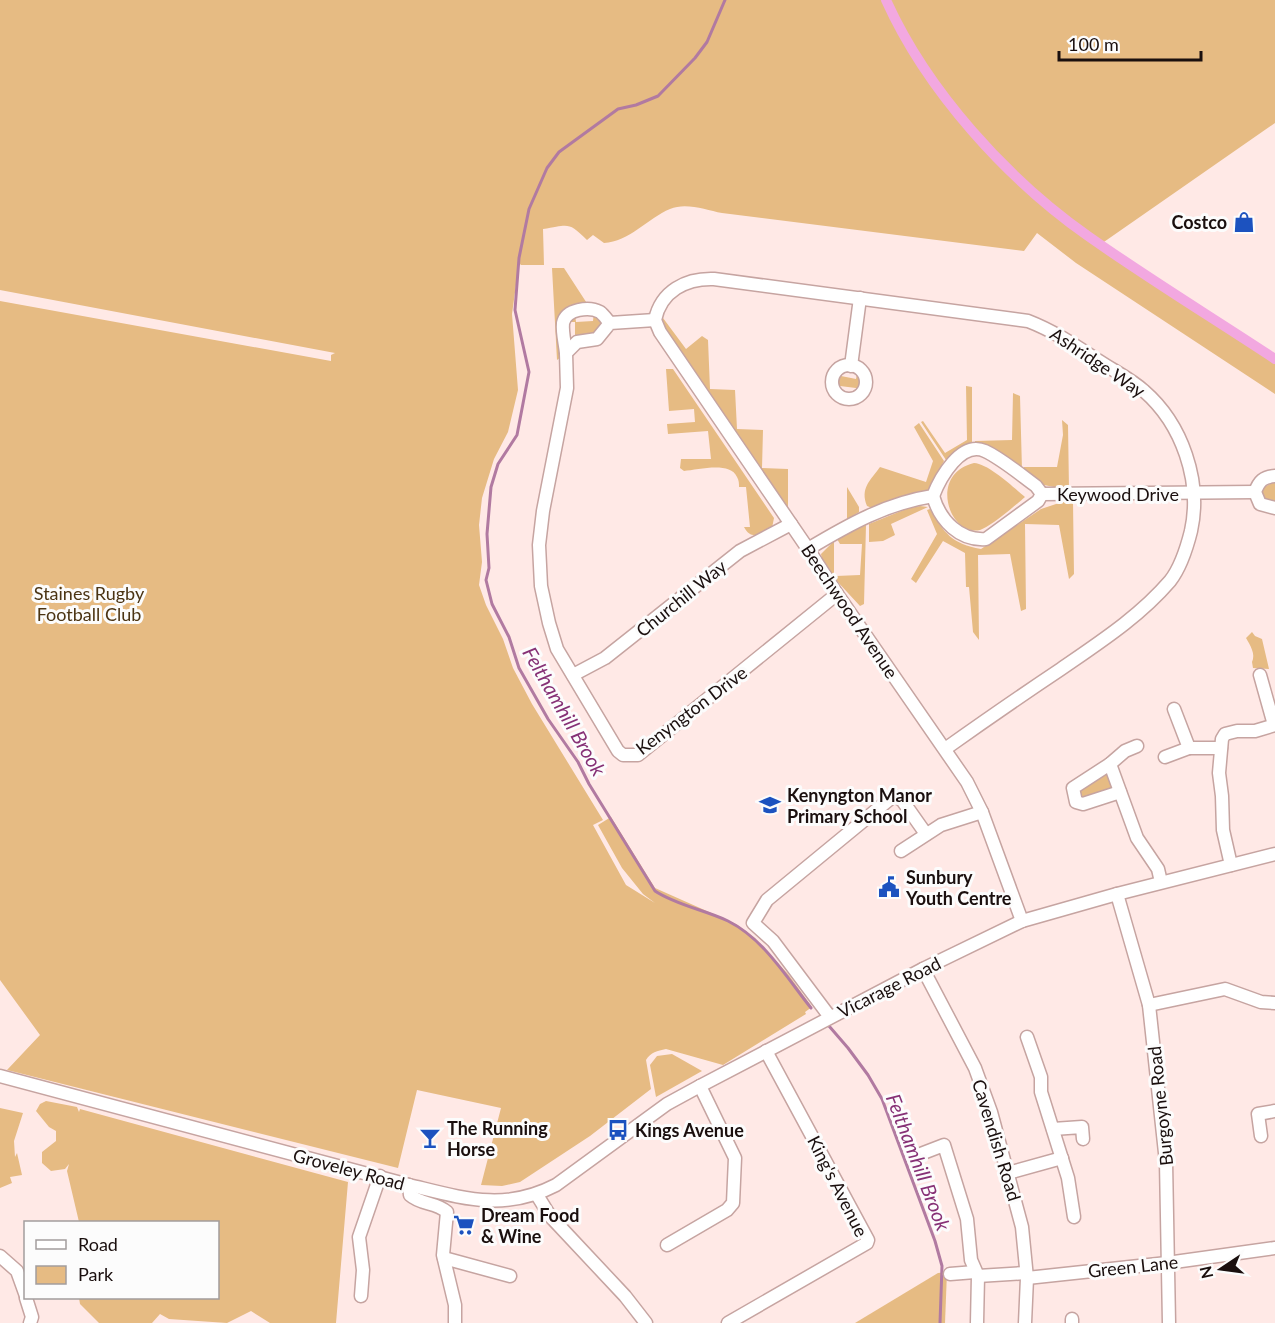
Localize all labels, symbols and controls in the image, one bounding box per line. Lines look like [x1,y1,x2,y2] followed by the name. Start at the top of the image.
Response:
[1059,24,1202,62] scale bar
[1068,33,1119,55] text: 100 m
[1232,210,1256,234] shop icon: Costco
[1172,211,1227,233] place label: Costco
[1046,322,1150,402] street label: Ashridge Way
[1057,483,1179,505] street label: Keywood Drive
[797,540,903,682] street label: Beechwood Avenue
[631,554,731,641] street label: Churchill Way
[34,582,145,625] park label: Staines Rugby Football Club
[518,642,612,780] water label: Felthamhill Brook
[631,661,751,759] street label: Kenyngton Drive
[787,784,932,827] place label: Kenyngton Manor Primary School
[758,793,782,817] school or university icon: Kenyngton Manor Primary School
[905,866,1012,909] place label: Sunbury Youth Centre
[877,875,901,899] public building icon: Sunbury Youth Centre
[834,952,944,1022] street label: Vicarage Road
[1143,1045,1177,1167] street label: Burgoyne Road
[968,1076,1026,1204] street label: Cavendish Road
[882,1090,956,1234] water label: Felthamhill Brook
[447,1117,548,1160] place label: The Running Horse
[606,1118,630,1142] bus stop icon: Kings Avenue
[635,1119,744,1141] place label: Kings Avenue
[418,1126,442,1150] bar icon: The Running Horse
[803,1132,873,1240] street label: King's Avenue
[291,1144,407,1194] street label: Groveley Road
[481,1204,579,1247] place label: Dream Food & Wine
[452,1213,476,1237] supermarket icon: Dream Food & Wine
[24,1221,219,1299] legend
[78,1233,118,1255] text: Road
[1191,1239,1251,1299] north arrow
[1087,1250,1179,1282] street label: Green Lane
[78,1263,114,1285] text: Park
[1195,1264,1217,1281] text: N

